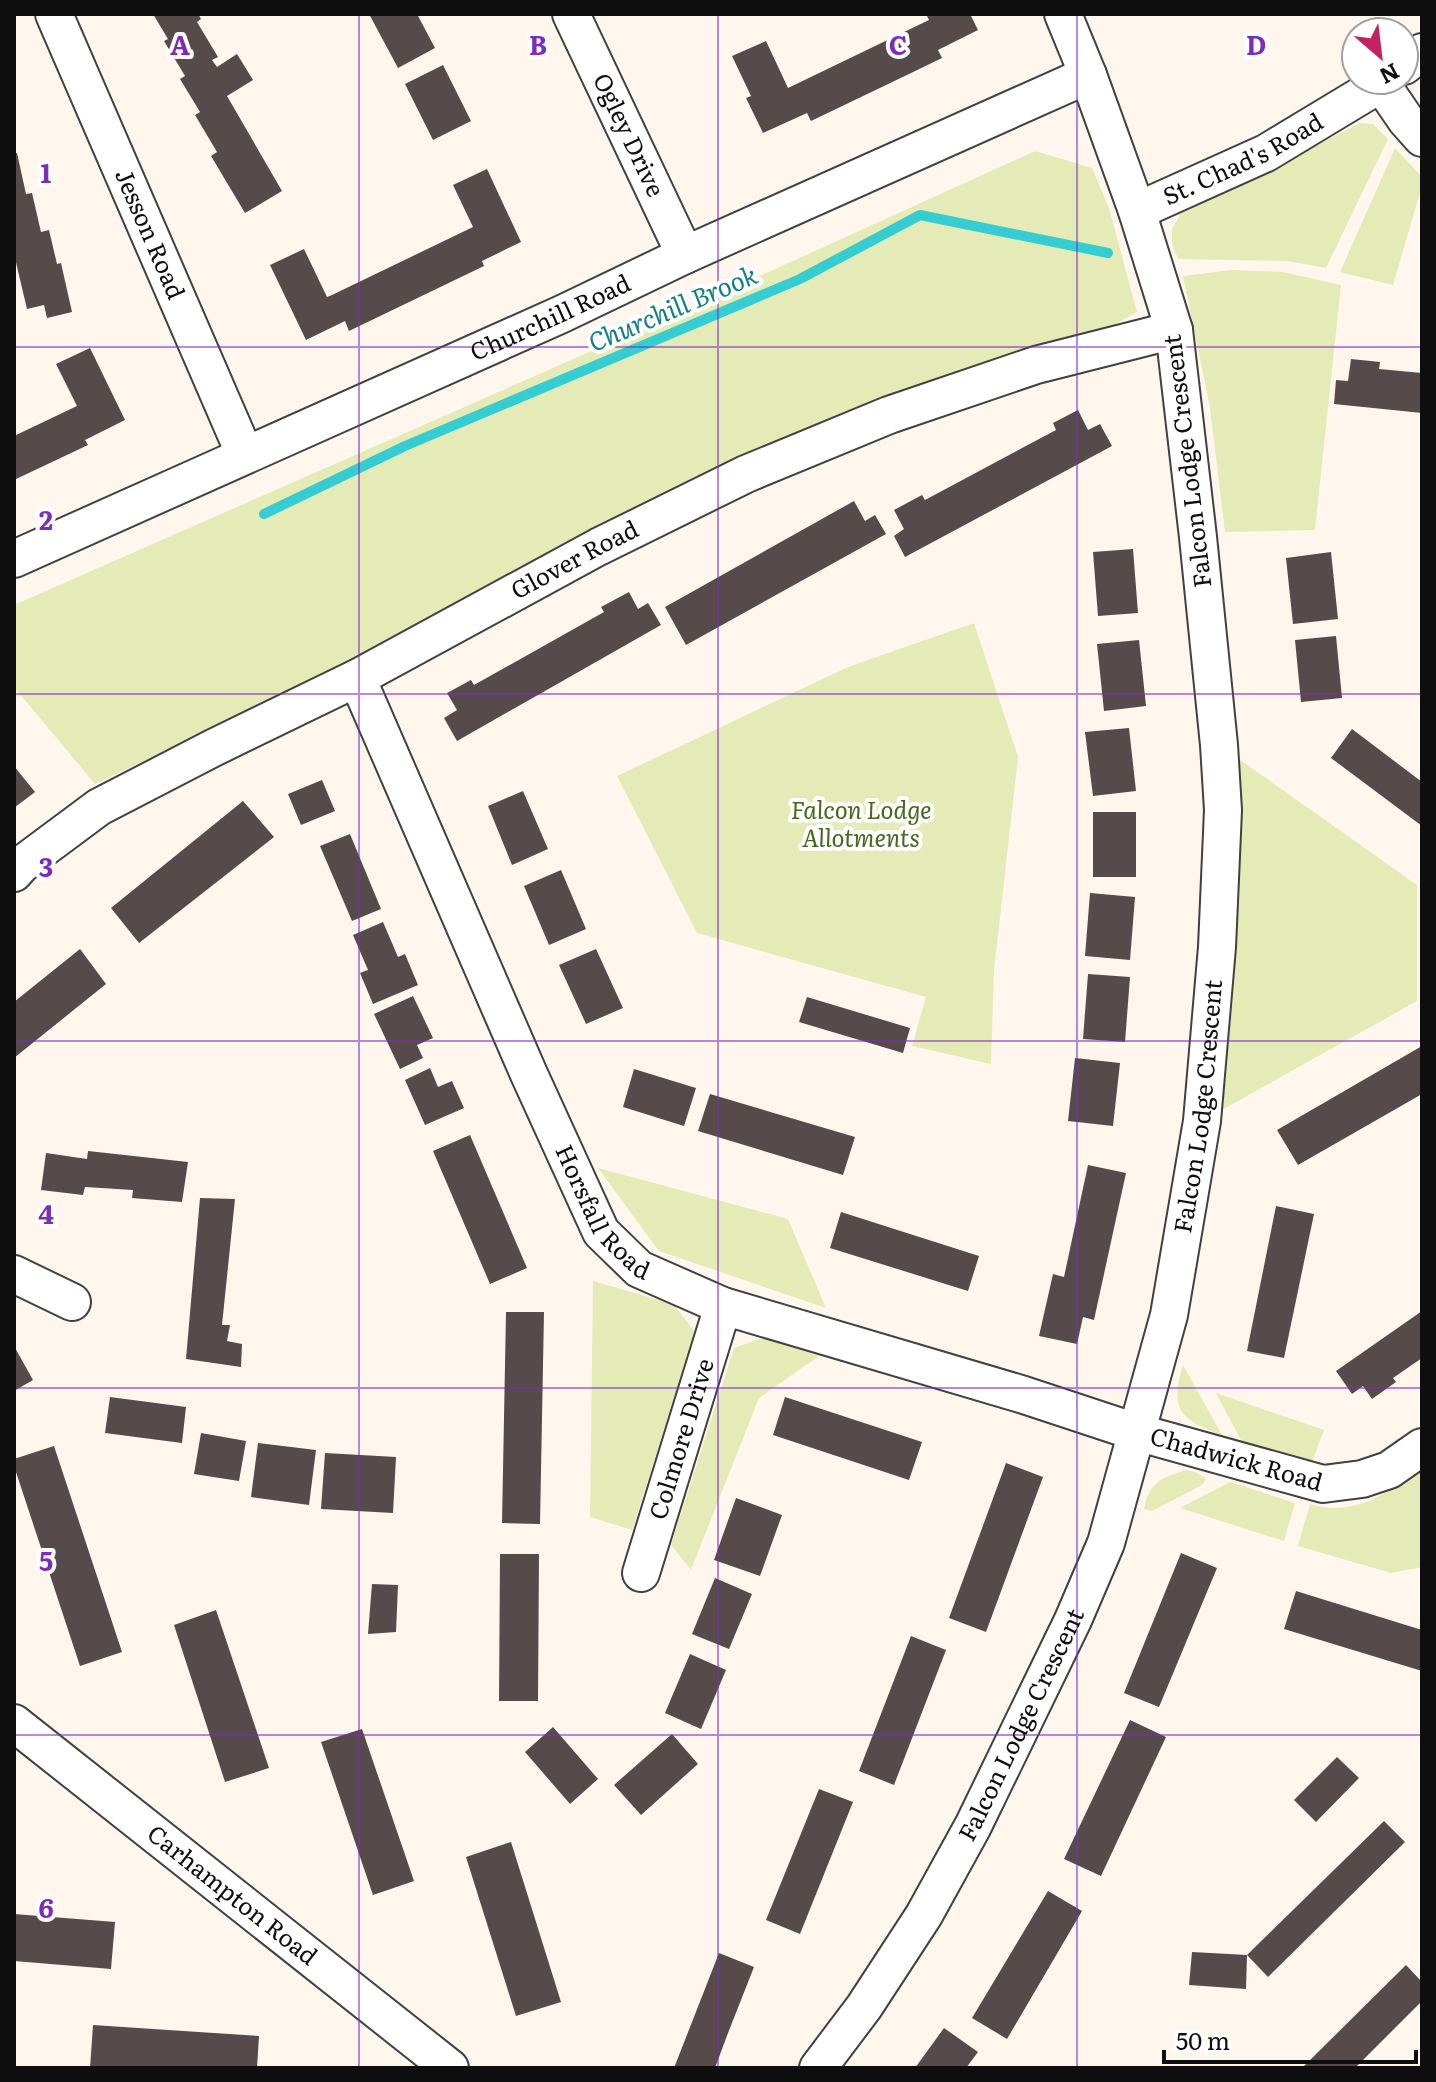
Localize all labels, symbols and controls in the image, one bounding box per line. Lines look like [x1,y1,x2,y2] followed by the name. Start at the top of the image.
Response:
[1340,16,1420,96] north arrow
[170,24,190,63] text: A
[529,24,547,63] text: B
[889,24,907,63] text: C
[1246,24,1266,63] text: D
[1374,56,1406,94] text: N
[586,66,675,202] street label: Ogley Drive
[1156,103,1329,212] street label: St. Chad's Road
[41,152,52,191] text: 1
[108,162,195,304] street label: Jesson Road
[581,253,763,360] water label: Churchill Brook
[464,264,636,368] street label: Churchill Road
[1153,332,1218,590] street label: Falcon Lodge Crescent
[39,499,53,538] text: 2
[504,510,644,606] street label: Glover Road
[791,791,931,854] park label: Falcon Lodge Allotments
[39,846,53,885] text: 3
[1163,978,1229,1235] street label: Falcon Lodge Crescent
[548,1138,657,1287] street label: Horsfall Road
[38,1193,54,1232] text: 4
[638,1354,721,1523] street label: Colmore Drive
[1147,1417,1327,1498] street label: Chadwick Road
[39,1540,53,1579] text: 5
[948,1602,1091,1847] street label: Falcon Lodge Crescent
[141,1815,326,1972] street label: Carhampton Road
[38,1887,54,1926] text: 6
[1164,2014,1416,2064] scale bar
[1176,2022,1230,2057] text: 50 m

